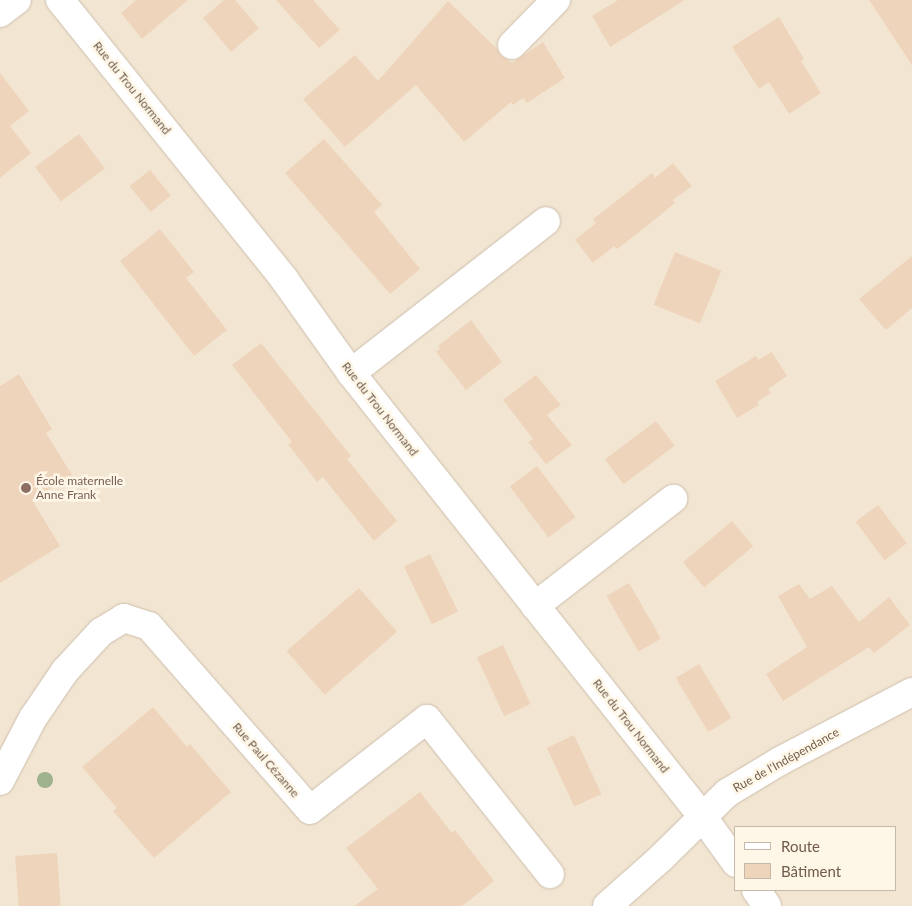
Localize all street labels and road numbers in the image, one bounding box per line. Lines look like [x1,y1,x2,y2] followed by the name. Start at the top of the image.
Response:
[90,39,174,137] street label: Rue du Trou Normand
[339,359,421,459] street label: Rue du Trou Normand
[590,676,672,776] street label: Rue du Trou Normand
[230,720,302,800] street label: Rue Paul Cézanne
[731,725,841,795] street label: Rue de l'Indépendance

